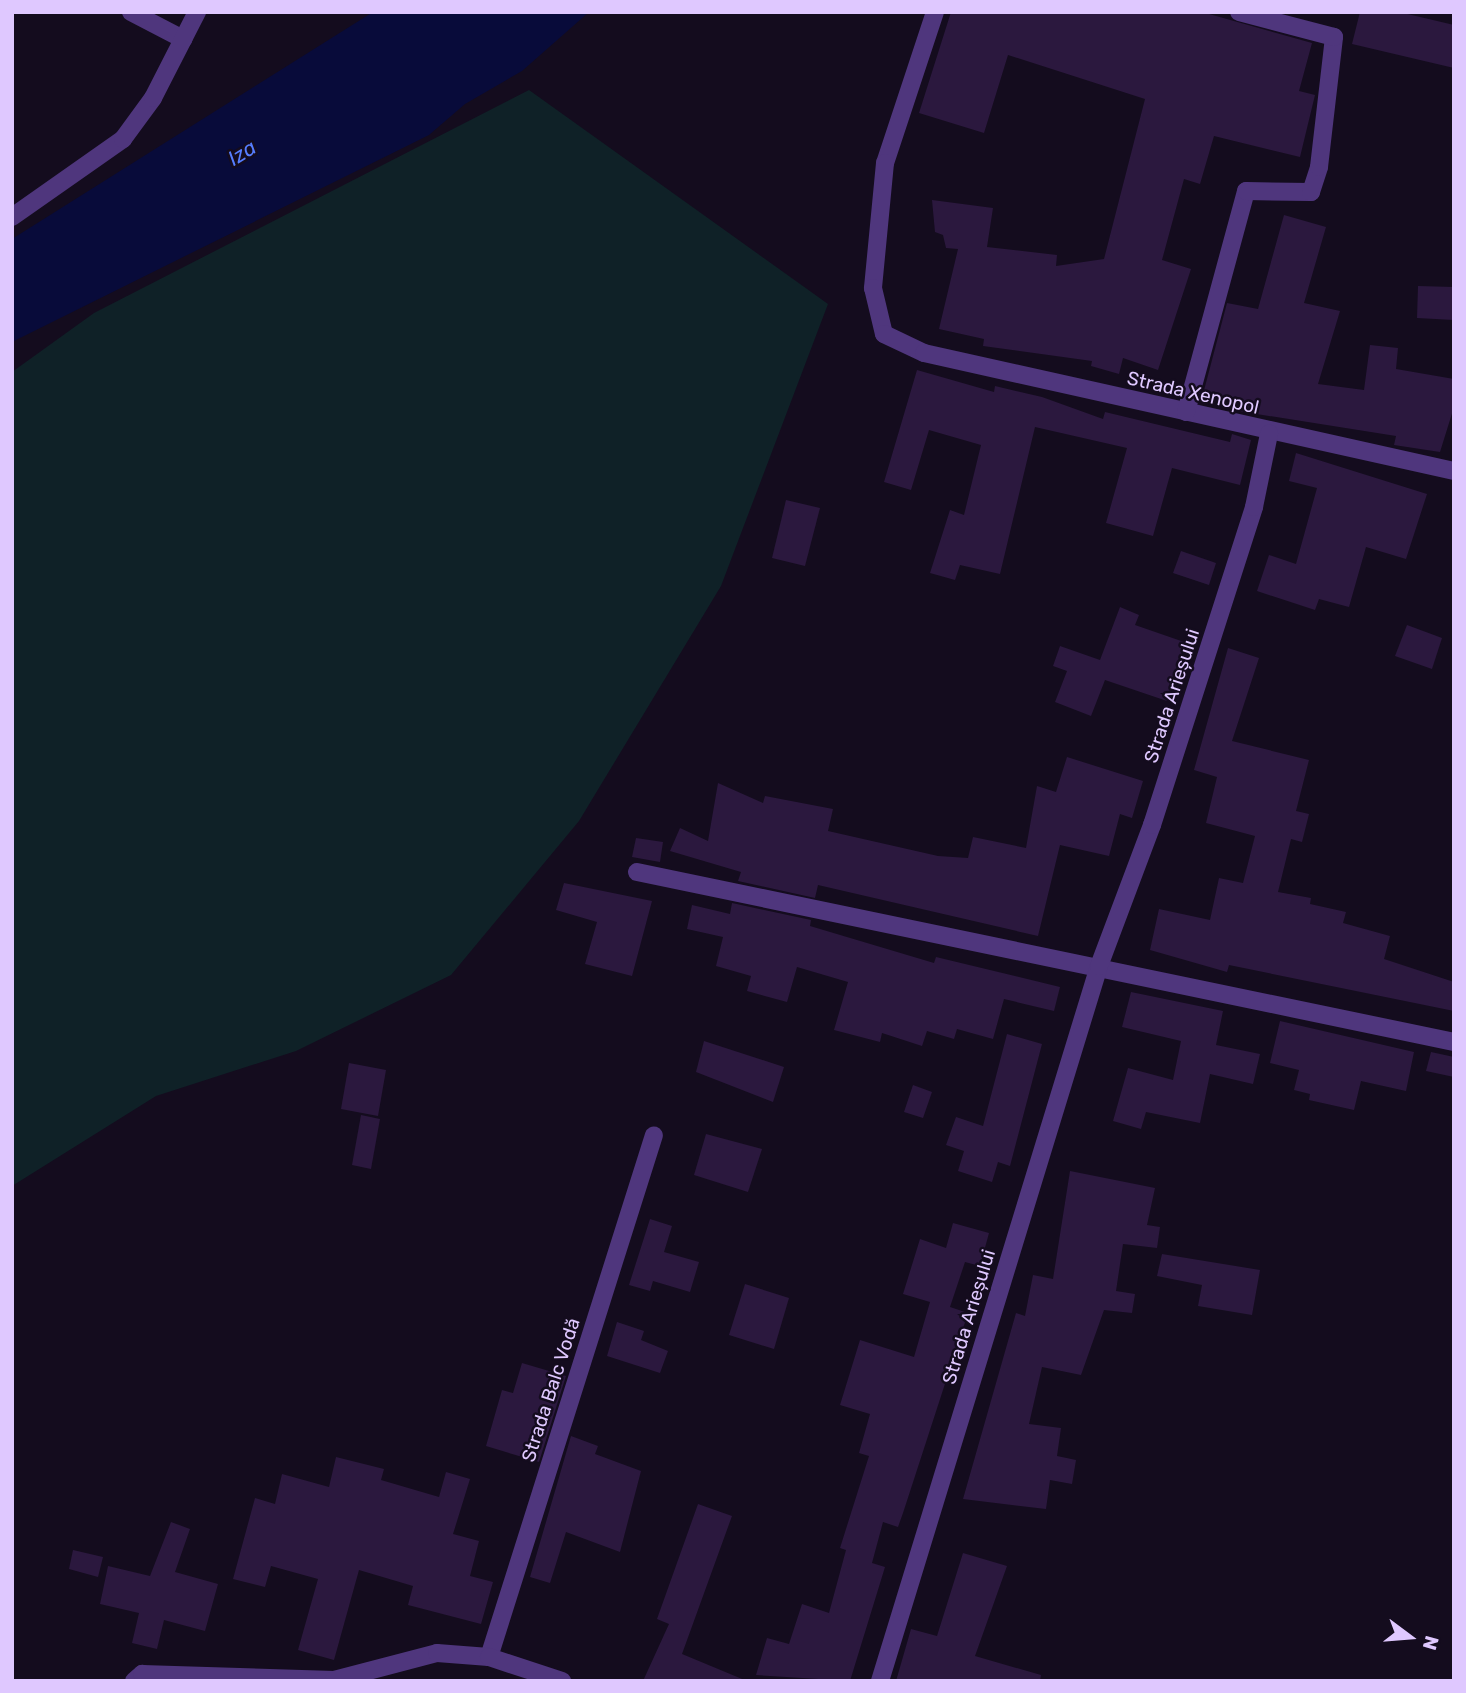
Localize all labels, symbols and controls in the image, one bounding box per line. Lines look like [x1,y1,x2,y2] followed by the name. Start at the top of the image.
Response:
[223,135,261,171] water label: Iza
[1125,367,1261,419] street label: Strada Xenopol
[1139,626,1205,766] street label: Strada Arieșului
[938,1247,1000,1387] street label: Strada Arieșului
[517,1315,585,1465] street label: Strada Balc Vodă
[1375,1602,1445,1672] north arrow
[1418,1633,1444,1653] text: N

